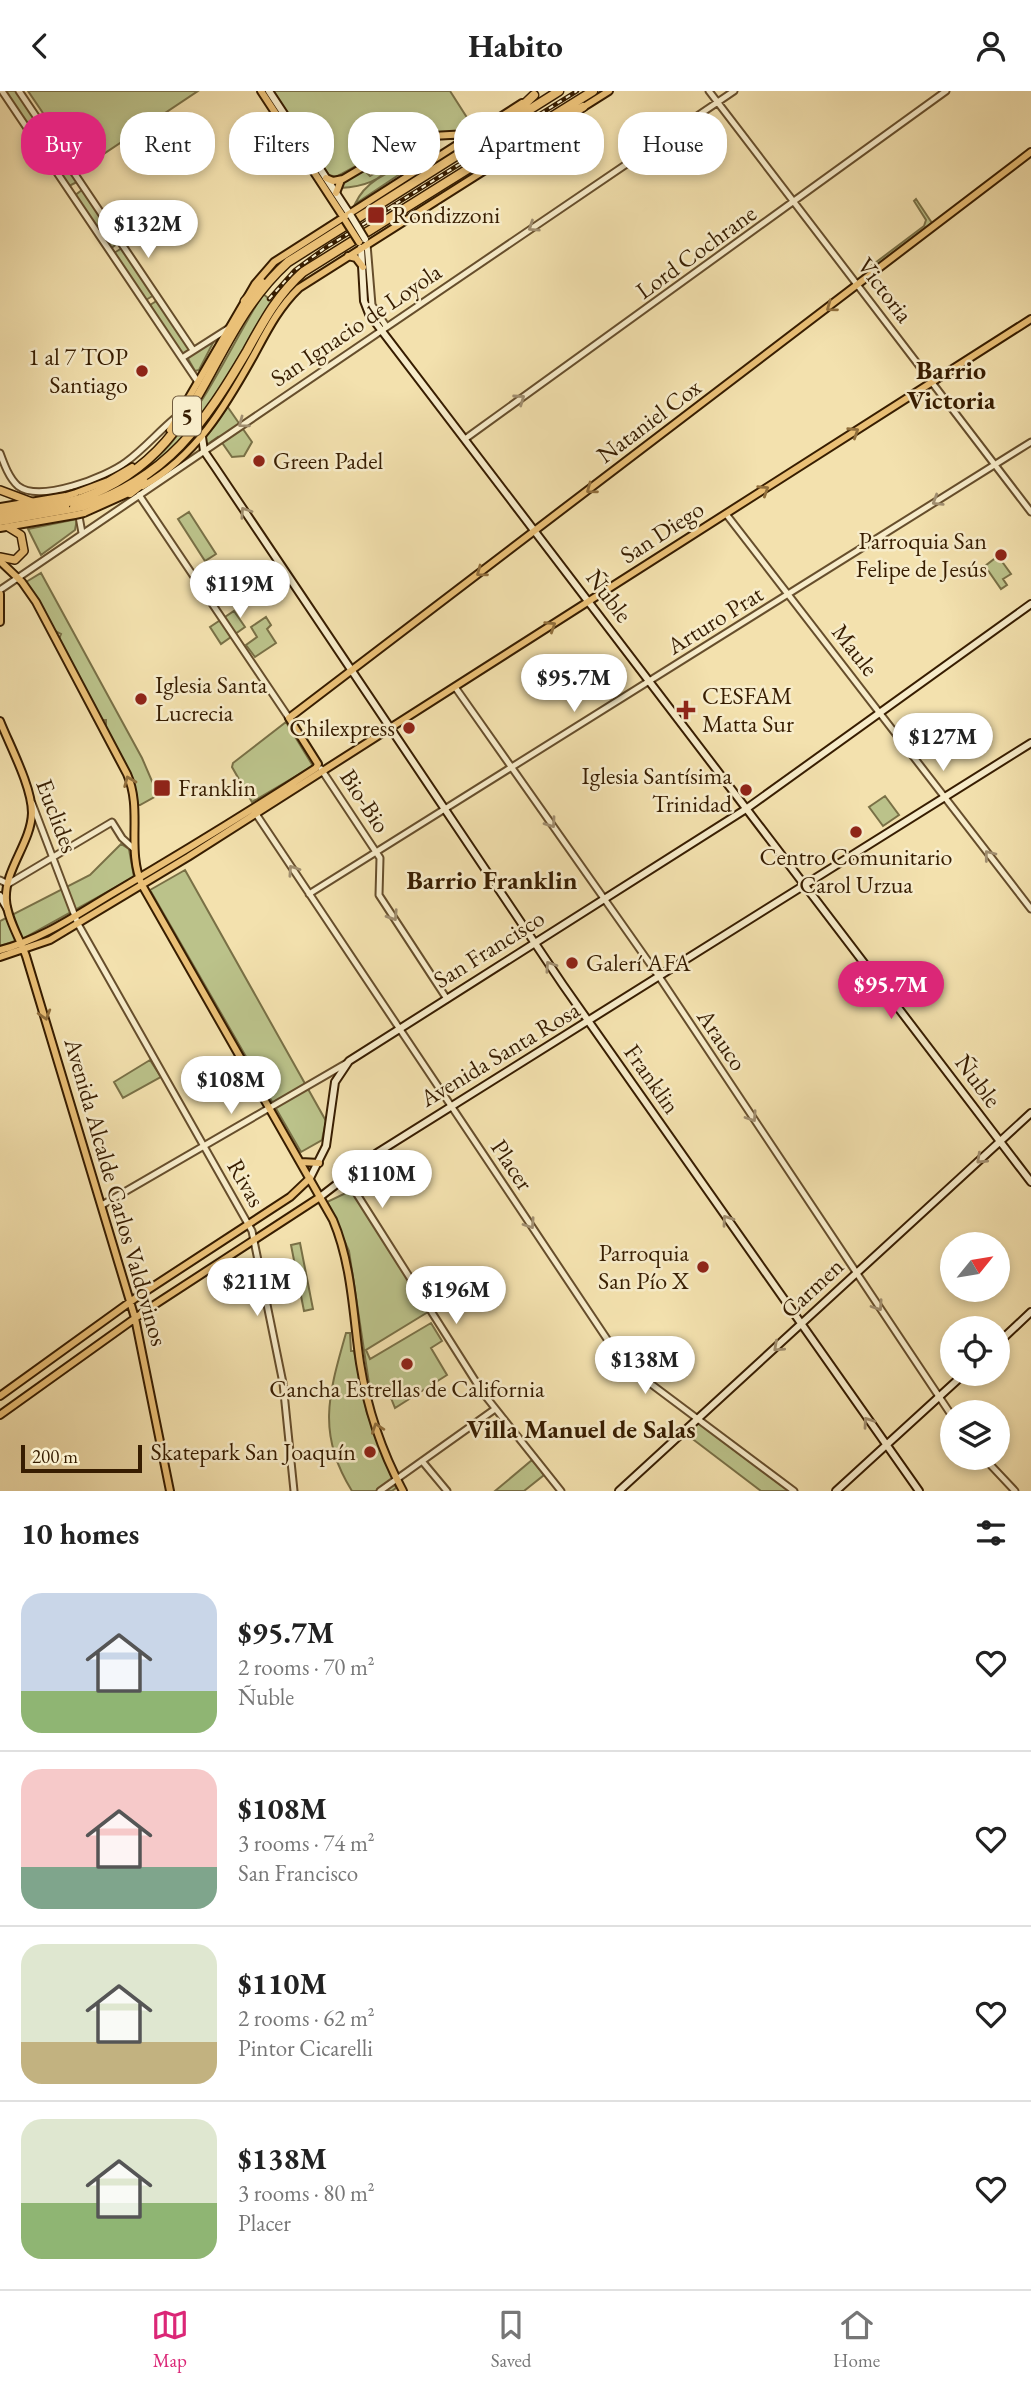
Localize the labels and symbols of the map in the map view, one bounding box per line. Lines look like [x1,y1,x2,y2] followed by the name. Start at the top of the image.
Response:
[629,197,762,306] street label: Lord Cochrane
[392,199,500,230] place label: Rondizzoni
[99,201,197,260] pin: $132M
[366,205,386,225] marker: Rondizzoni
[528,219,541,231] one-way arrow
[851,251,920,329] street label: Victoria
[264,256,448,393] street label: San Ignacio de Loyola
[826,299,838,311] one-way arrow
[28,341,128,400] place label: 1 al 7 TOP Santiago
[907,353,996,417] district label: Barrio Victoria
[134,363,150,379] marker: 1 al 7 TOP Santiago
[590,371,708,470] street label: Nataniel Cox
[512,395,525,408] one-way arrow
[173,397,201,435] road number: 5
[239,414,251,427] one-way arrow
[846,428,859,441] one-way arrow
[273,445,384,476] place label: Green Padel
[251,453,267,469] marker: Green Padel
[586,481,599,493] one-way arrow
[756,486,769,499] one-way arrow
[932,492,945,505] one-way arrow
[614,493,710,570] street label: San Diego
[241,507,254,520] one-way arrow
[856,525,987,584] place label: Parroquia San Felipe de Jesús
[993,547,1009,563] marker: Parroquia San Felipe de Jesús
[191,561,289,620] pin: $119M
[579,563,639,628] street label: Ñuble
[477,564,489,577] one-way arrow
[660,578,769,662] street label: Arturo Prat
[825,617,886,682] street label: Maule
[544,621,557,634] one-way arrow
[517,655,631,714] pin: $95.7M
[155,669,268,728] place label: Iglesia Santa Lucrecia
[702,680,794,739] place label: CESFAM Matta Sur
[133,691,149,707] marker: Iglesia Santa Lucrecia
[676,700,696,720] marker: CESFAM Matta Sur
[289,712,395,743] place label: Chilexpress
[894,713,992,773] pin: $127M
[401,720,417,736] marker: Chilexpress
[582,760,733,819] place label: Iglesia Santísima Trinidad
[333,763,398,839] street label: Bio-Bio
[178,772,256,803] place label: Franklin
[29,774,86,857] street label: Euclides
[124,776,138,788] one-way arrow
[152,778,172,798] marker: Franklin
[738,782,754,798] marker: Iglesia Santísima Trinidad
[543,815,555,828] one-way arrow
[848,824,864,840] marker: Centro Comunitario Carol Urzua
[760,841,953,900] place label: Centro Comunitario Carol Urzua
[985,850,998,862] one-way arrow
[407,863,578,897] district label: Barrio Franklin
[289,865,301,878] one-way arrow
[427,902,550,995] street label: San Francisco
[385,908,398,921] one-way arrow
[586,947,691,978] place label: Galerí AFA
[564,955,580,971] marker: Galerí AFA
[546,961,558,974] one-way arrow
[834,961,948,1021] pin: $95.7M
[413,993,586,1114] street label: Avenida Santa Rosa
[690,1002,754,1077] street label: Arauco
[36,1009,51,1021] one-way arrow
[57,1033,175,1349] street label: Avenida Alcalde Carlos Valdovinos
[617,1038,688,1120] street label: Franklin
[948,1048,1008,1113] street label: Ñuble
[182,1056,280,1116] pin: $108M
[744,1109,757,1122] one-way arrow
[484,1133,541,1196] street label: Placer
[976,1150,989,1163] one-way arrow
[333,1151,431,1210] pin: $110M
[220,1153,272,1212] street label: Rivas
[723,1215,735,1228] one-way arrow
[522,1216,535,1229] one-way arrow
[940,1232,1010,1302] north arrow
[598,1237,689,1296] place label: Parroquia San Pío X
[774,1250,850,1325] street label: Carmen
[208,1259,306,1318] pin: $211M
[695,1259,711,1275] marker: Parroquia San Pío X
[407,1267,505,1326] pin: $196M
[870,1298,883,1311] one-way arrow
[596,1337,694,1396] pin: $138M
[773,1339,786,1351] one-way arrow
[399,1356,415,1372] marker: Cancha Estrellas de California
[269,1373,545,1404] place label: Cancha Estrellas de California
[466,1412,696,1446] district label: Villa Manuel de Salas
[864,1417,876,1430] one-way arrow
[371,1423,385,1435] one-way arrow
[150,1436,356,1467] place label: Skatepark San Joaquín
[21,1442,142,1474] scale bar
[362,1444,378,1460] marker: Skatepark San Joaquín

